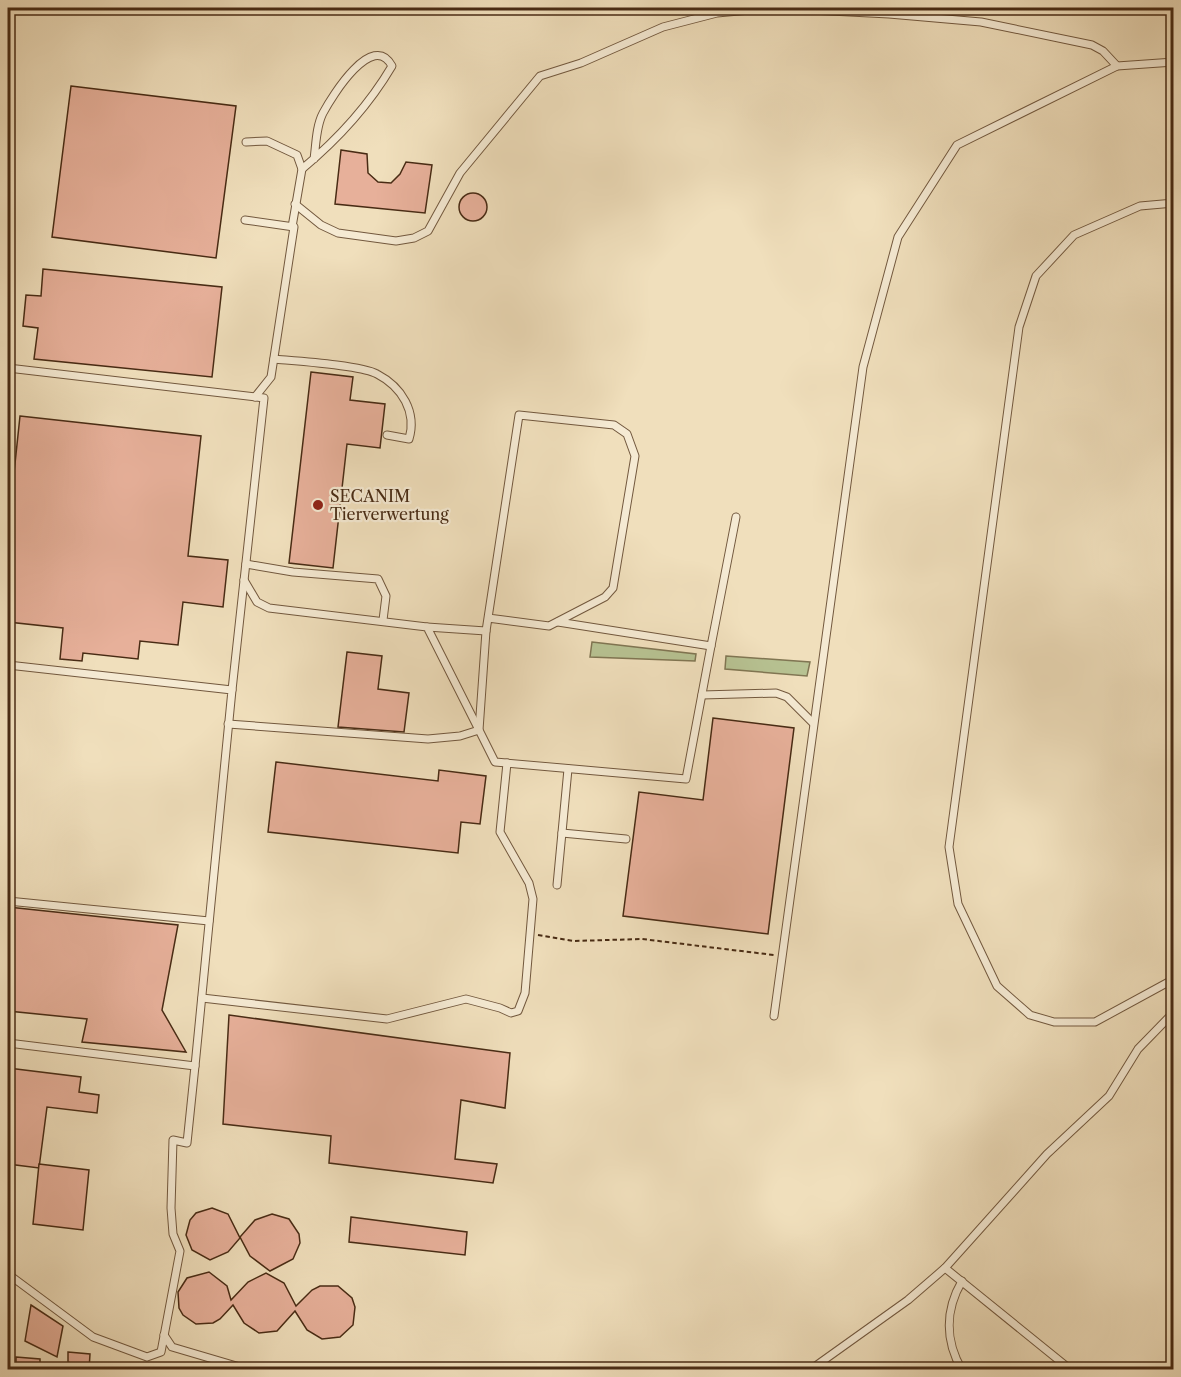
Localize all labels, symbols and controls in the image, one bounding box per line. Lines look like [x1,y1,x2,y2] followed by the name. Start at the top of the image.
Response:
[330,486,449,524] place label: SECANIM Tierverwertung
[311,498,325,512] marker: SECANIM Tierverwertung

